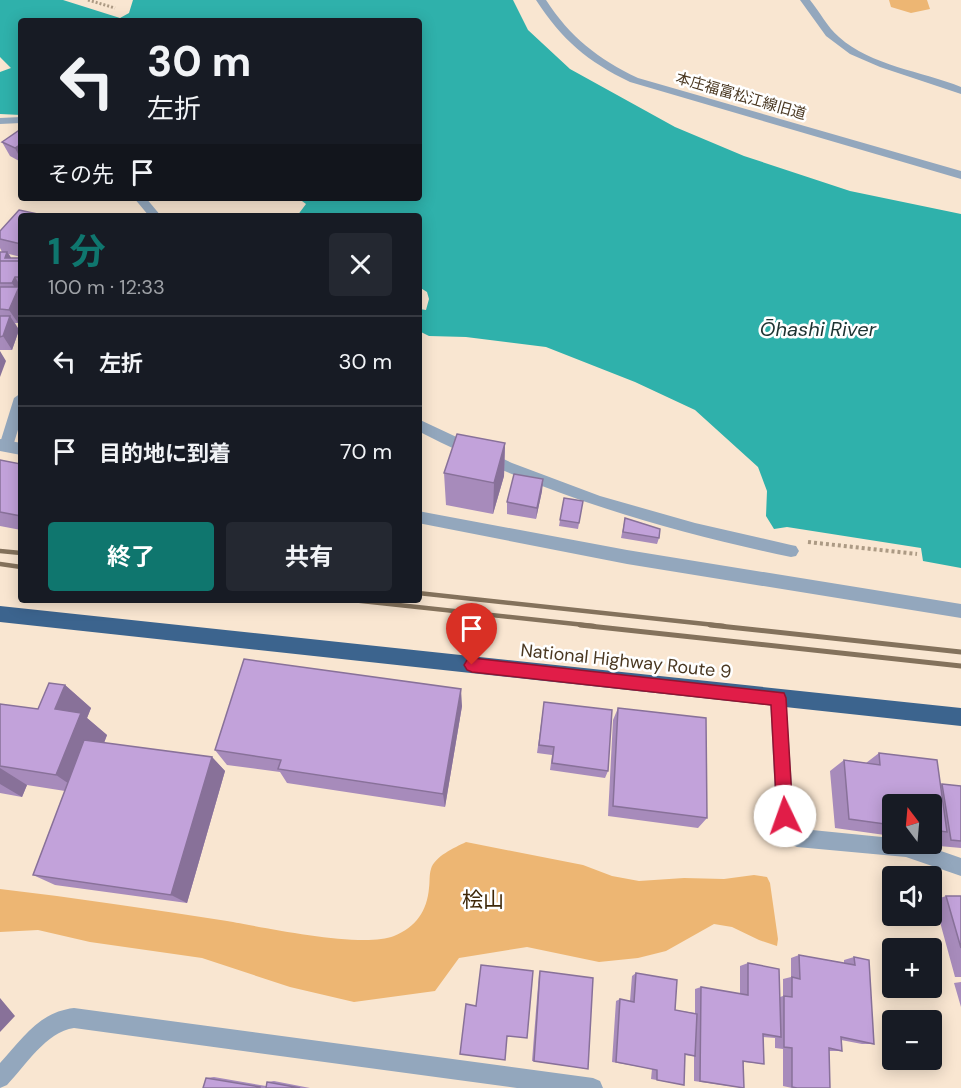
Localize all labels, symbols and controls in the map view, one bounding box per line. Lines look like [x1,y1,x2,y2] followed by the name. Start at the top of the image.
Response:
[147,34,251,89] text: 30 m
[48,42,126,120] icon: left
[673,68,809,124] street label: 本庄福富松江線旧道
[147,91,201,126] text: 左折
[126,156,159,189] icon: arrive
[48,160,114,189] text: その先
[48,228,106,275] text: 1 分
[329,233,392,296] button: close
[48,274,165,300] text: 100 m · 12:33
[760,316,877,342] water label: Ōhashi River
[48,345,81,378] icon: left
[338,347,392,376] text: 30 m
[99,349,143,378] text: 左折
[48,435,81,468] icon: arrive
[340,437,392,466] text: 70 m
[99,439,231,468] text: 目的地に到着
[48,522,214,591] button: 終了
[226,522,392,591] button: 共有
[446,603,497,665] pin
[455,612,488,645] icon: arrive
[519,638,733,684] street label: National Highway Route 9
[753,784,817,848] position arrow
[882,794,942,854] north arrow
[882,794,942,1070] map controls
[882,866,942,926] button: sound
[462,886,504,914] park label: 桧山
[882,938,942,998] button: +
[882,1010,942,1070] button: −

